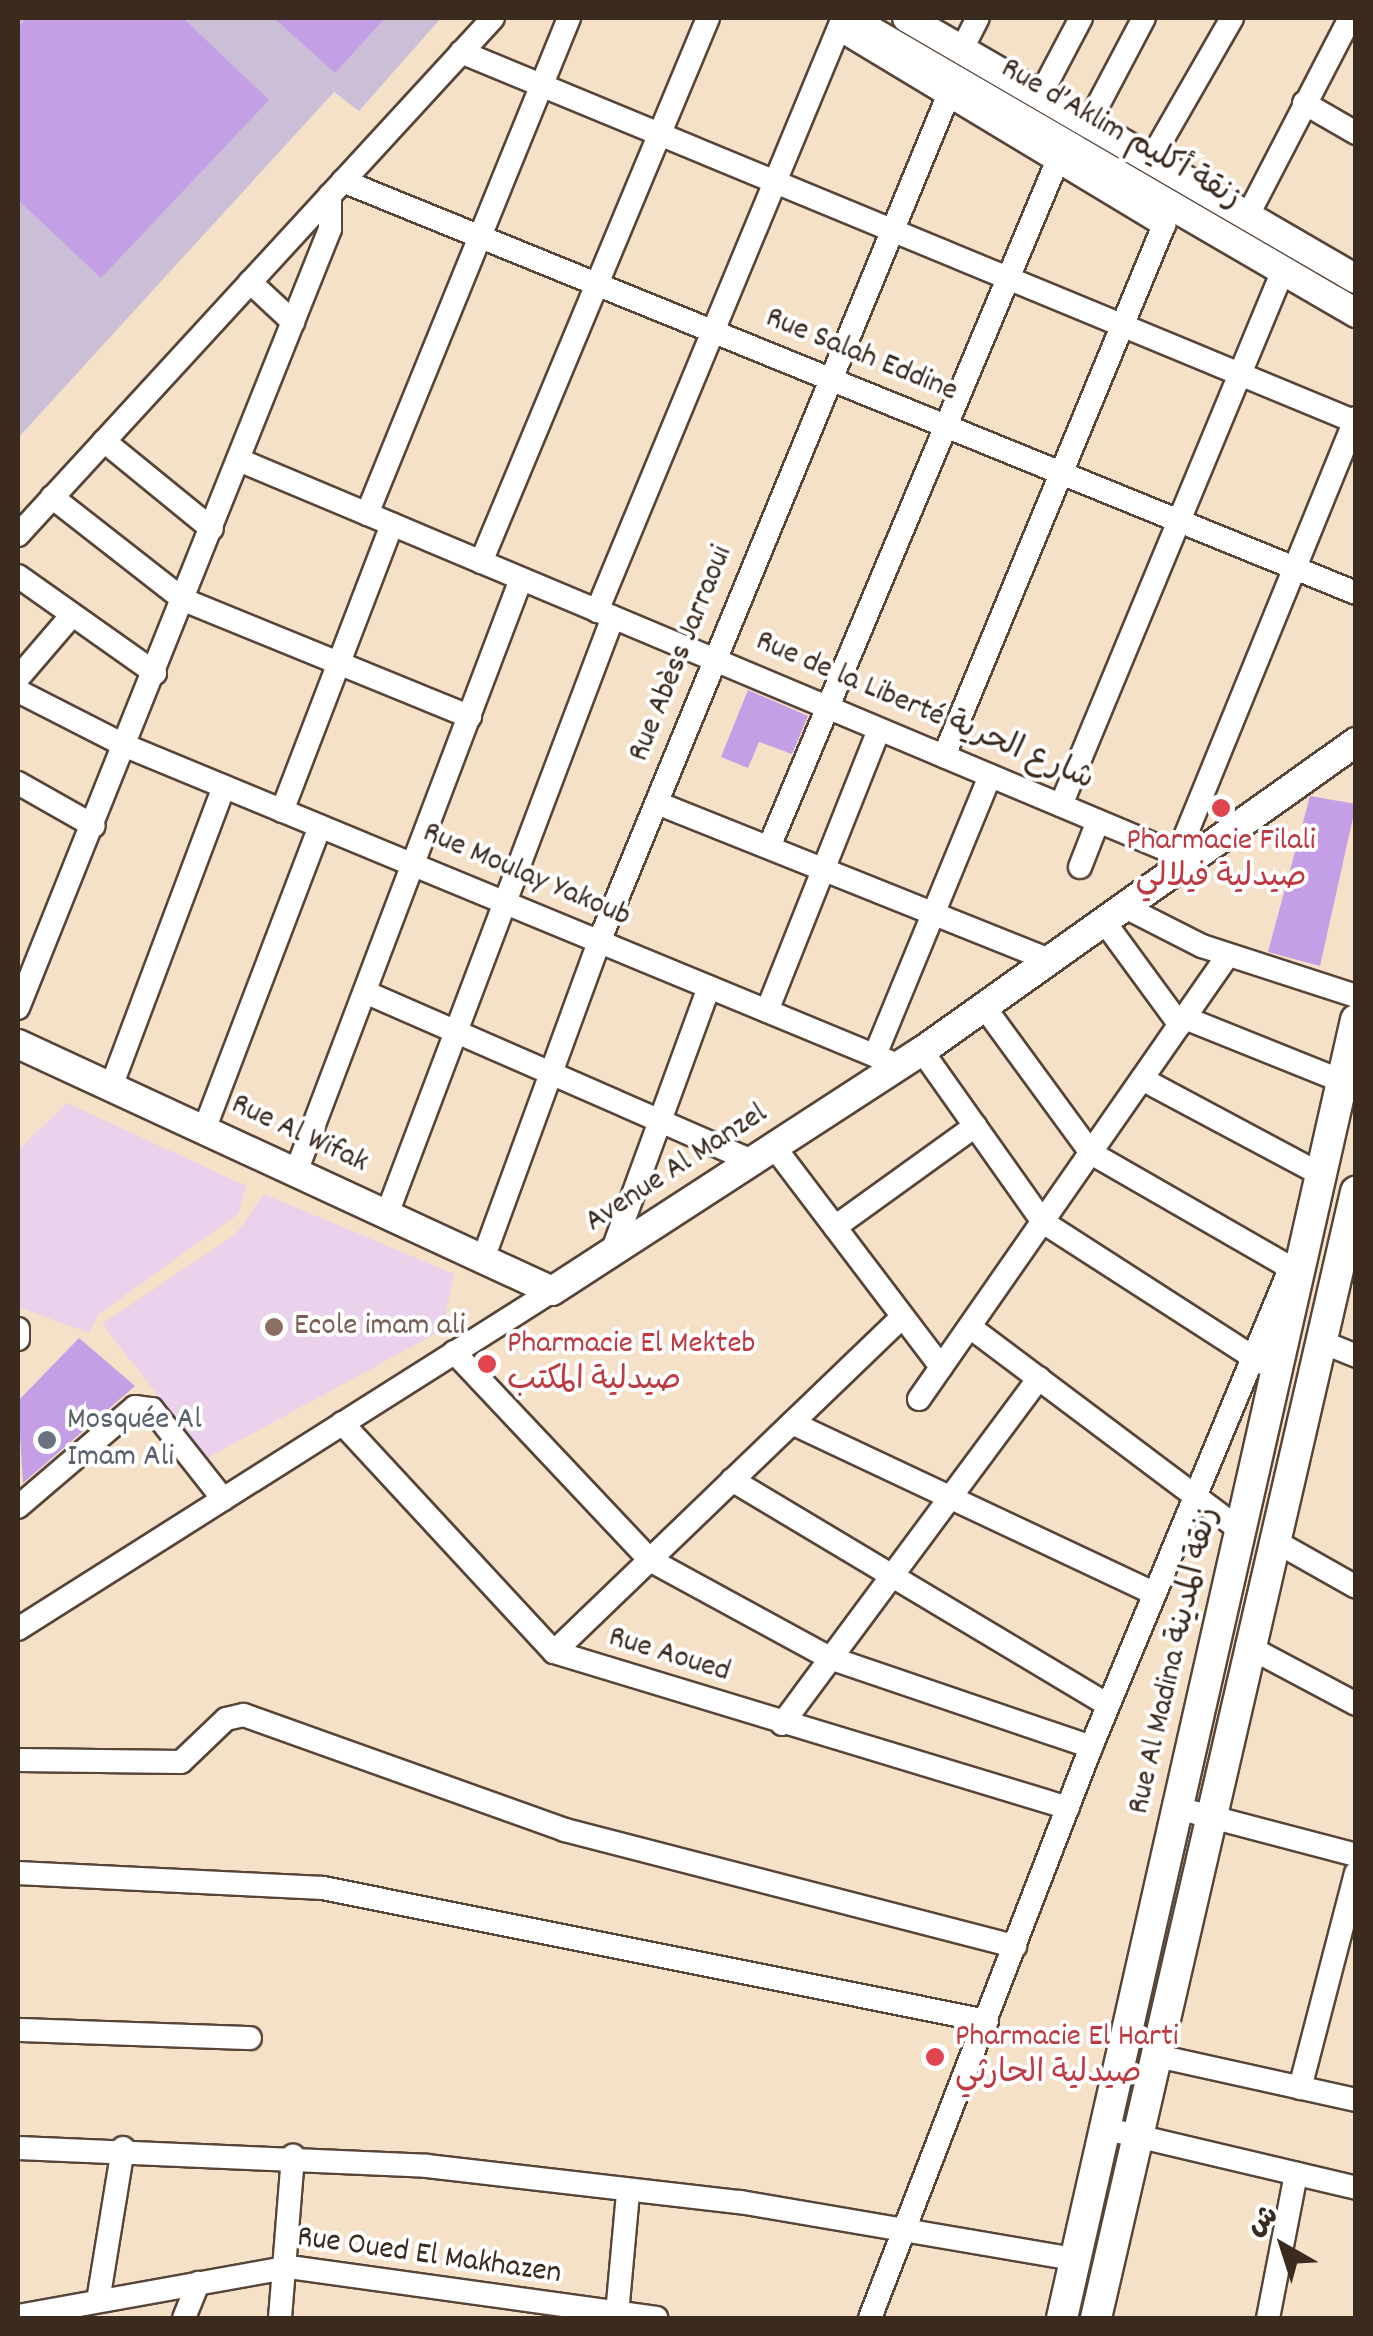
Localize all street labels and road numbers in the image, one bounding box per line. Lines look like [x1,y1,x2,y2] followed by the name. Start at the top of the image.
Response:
[993,51,1247,219] street label: Rue d’Aklim زنقة أكليم
[759,300,963,412] street label: Rue Salah Eddine
[621,540,743,768] street label: Rue Abèss Jarraoui
[749,623,1099,801] street label: Rue de la Liberté شارع الحرية
[416,815,636,937] street label: Rue Moulay Yakoub
[224,1087,374,1183] street label: Rue Al Wifak
[579,1096,775,1242] street label: Avenue Al Manzel
[1121,1504,1229,1818] street label: Rue Al Madina زنقة المدينة
[603,1619,735,1693] street label: Rue Aoued
[294,2219,564,2295] street label: Rue Oued El Makhazen

